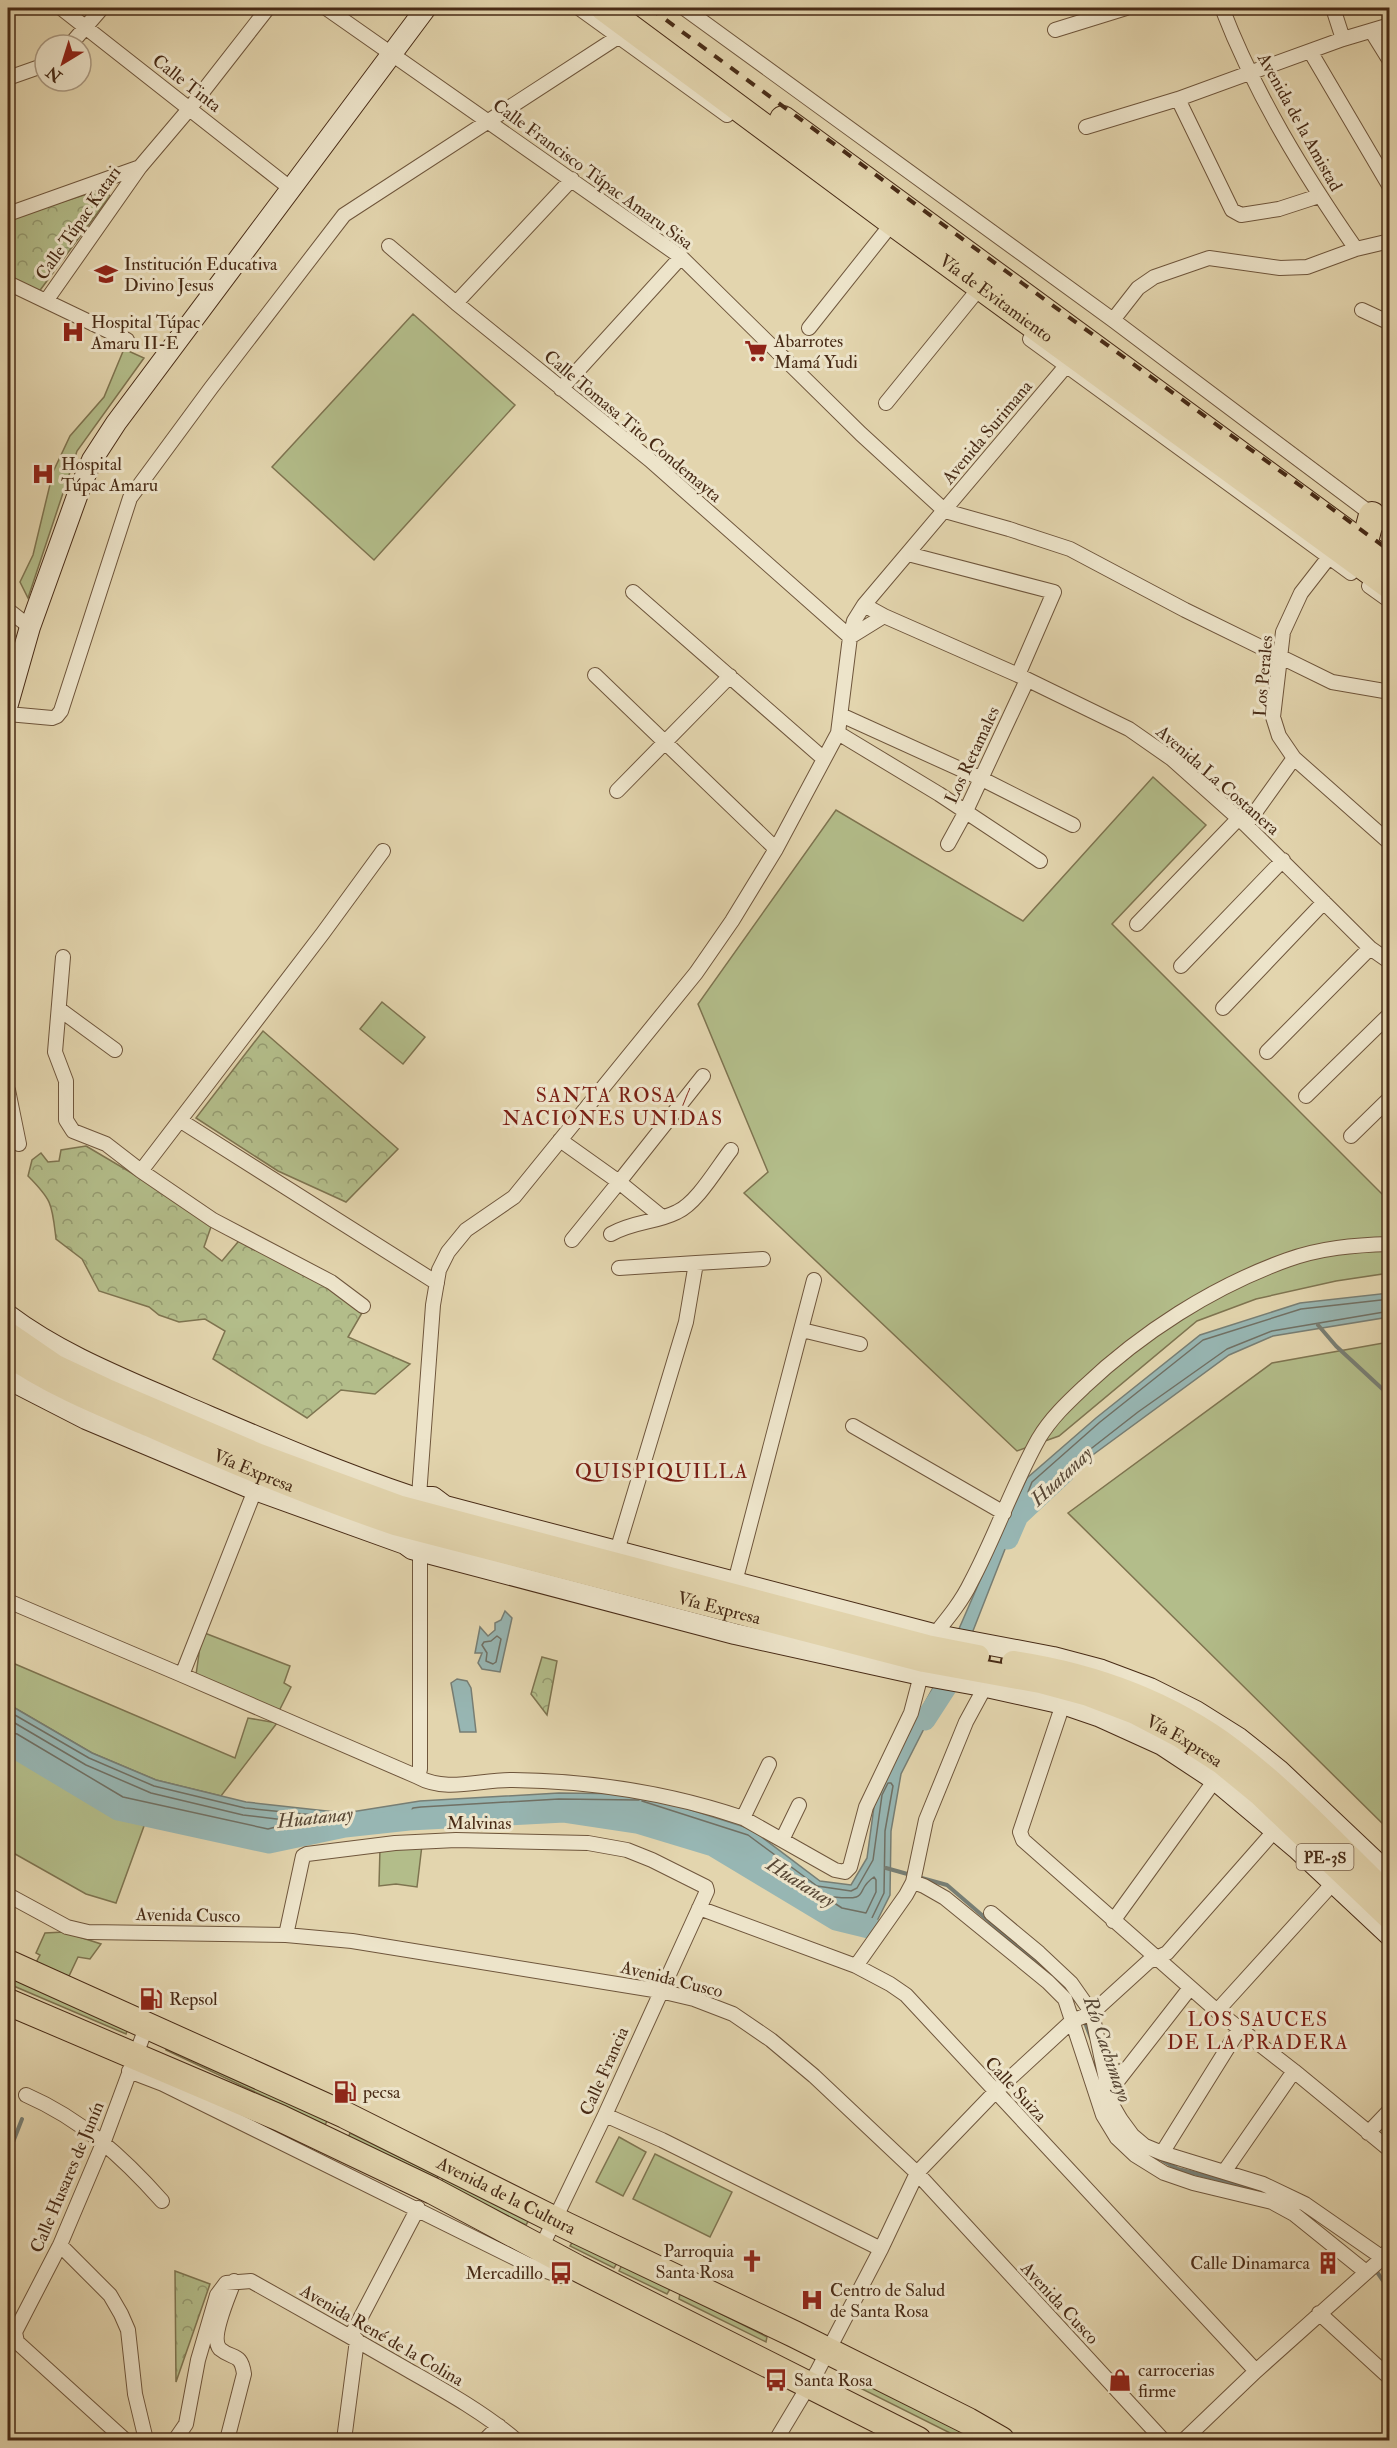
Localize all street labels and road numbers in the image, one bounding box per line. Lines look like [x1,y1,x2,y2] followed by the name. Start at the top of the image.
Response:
[1252,48,1347,196] street label: Avenida de la Amistad
[148,49,226,118] street label: Calle Tinta
[488,94,698,255] street label: Calle Francisco Túpac Amaru Sisa
[31,162,126,285] street label: Calle Túpac Katari
[934,249,1058,348] street label: Vía de Evitamiento
[539,345,727,508] street label: Calle Tomasa Tito Condemayta
[936,375,1038,490] street label: Avenida Surimana
[1248,634,1279,718] street label: Los Perales
[940,703,1005,808] street label: Los Retamales
[1150,720,1285,841] street label: Avenida La Costanera
[210,1444,298,1498] street label: Vía Expresa
[675,1587,764,1630] street label: Vía Expresa
[1142,1710,1227,1773] street label: Vía Expresa
[447,1812,511,1835] street label: Malvinas
[1296,1844,1354,1870] road number: PE-3S
[135,1903,241,1928] street label: Avenida Cusco
[617,1955,726,2003] street label: Avenida Cusco
[575,2023,634,2119] street label: Calle Francia
[980,2052,1052,2127] street label: Calle Suiza
[25,2098,110,2256] street label: Calle Husares de Junín
[432,2151,580,2241] street label: Avenida de la Cultura
[1015,2257,1104,2350] street label: Avenida Cusco
[295,2279,468,2392] street label: Avenida René de la Colina

